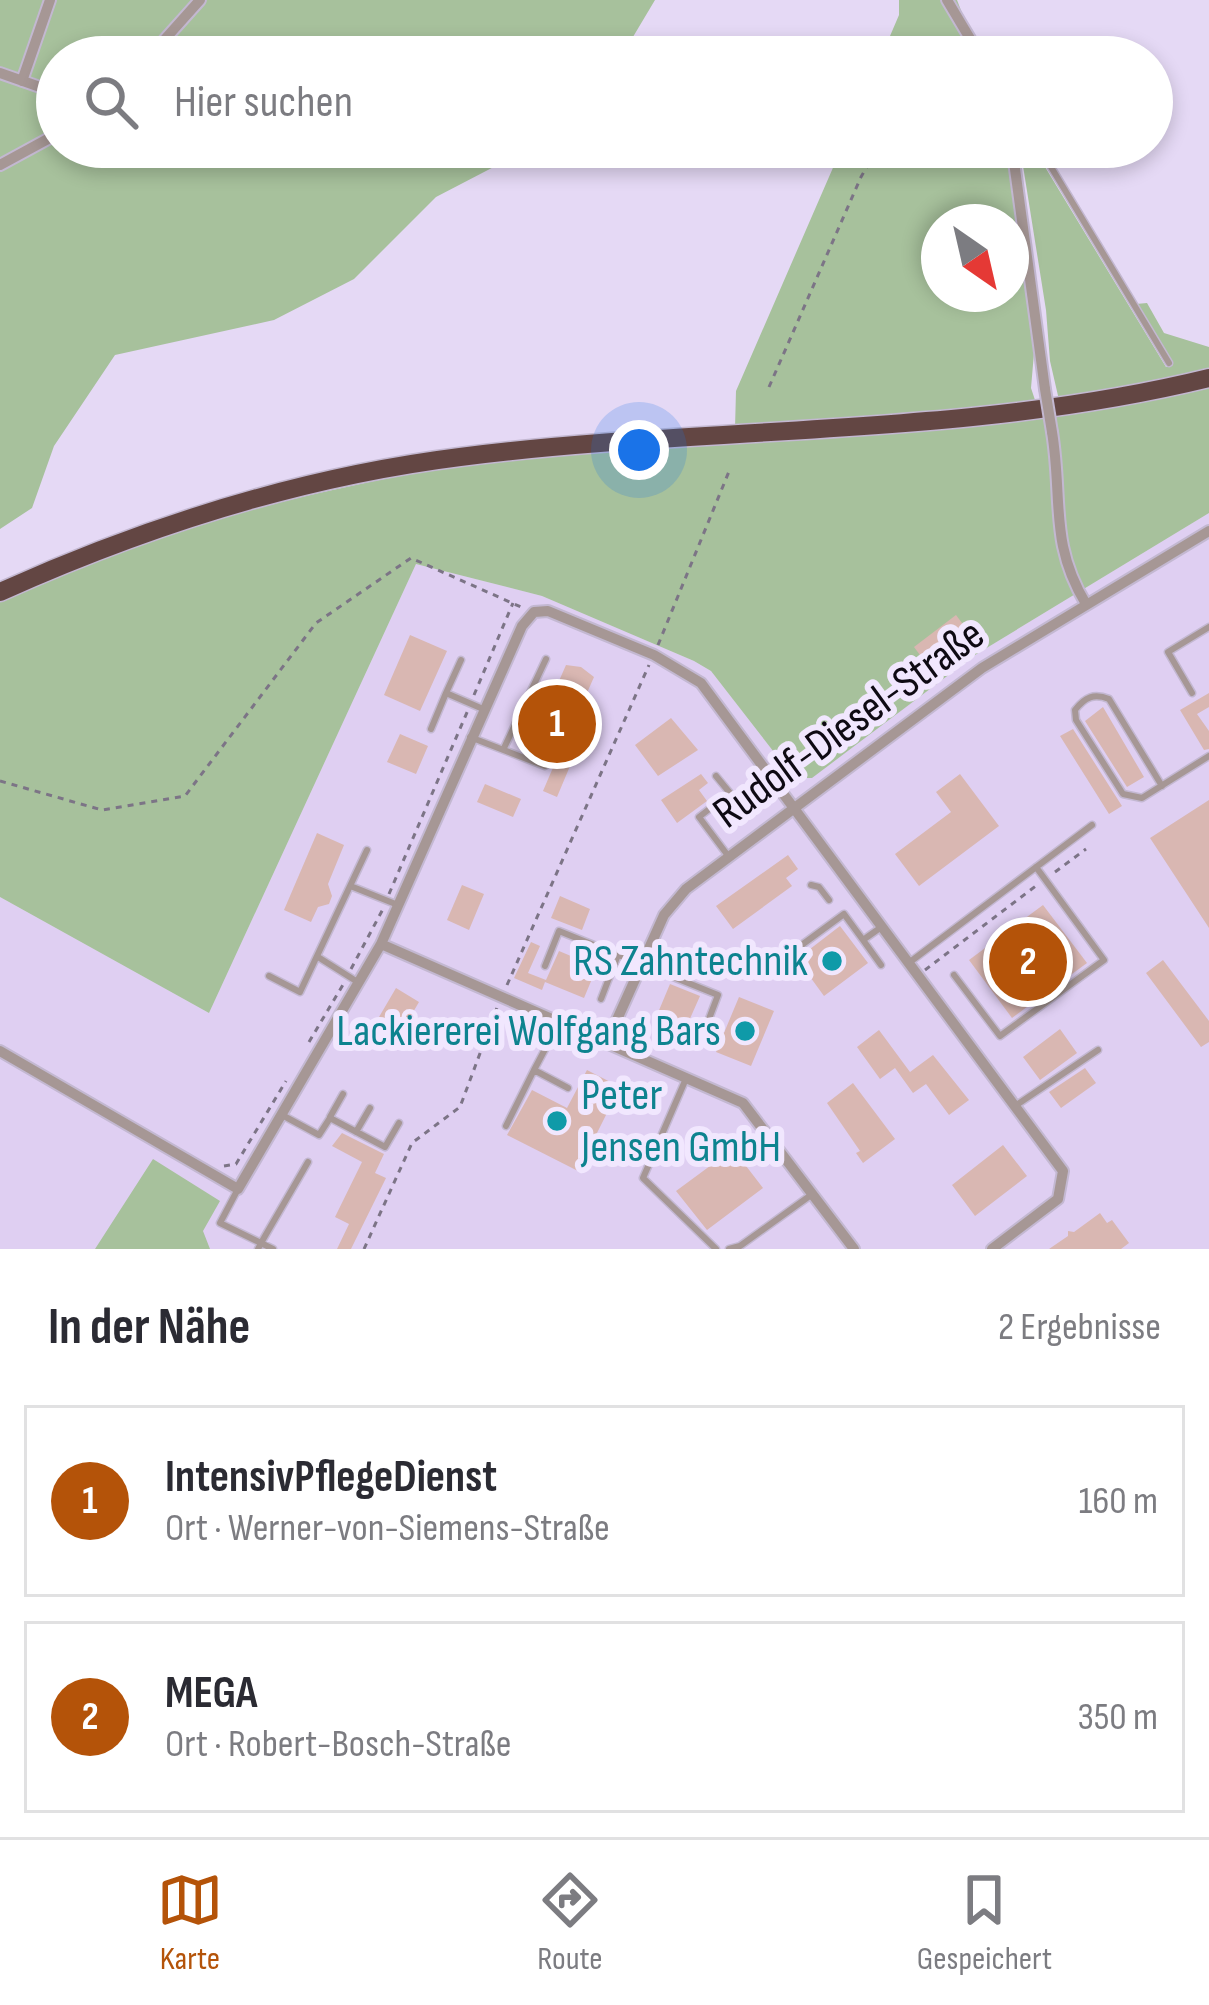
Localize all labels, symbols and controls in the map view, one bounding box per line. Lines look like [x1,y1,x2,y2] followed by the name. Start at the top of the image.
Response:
[36,36,1173,168] search box
[78,69,144,135] icon: search
[174,75,353,130] text: Hier suchen
[921,204,1029,312] north arrow
[609,420,669,480] your location
[703,607,995,841] street label: Rudolf-Diesel-Straße
[518,679,596,769] pin: 1
[989,917,1067,1007] pin: 2
[573,934,808,989] place label: RS Zahntechnik
[819,948,845,974] marker: RS Zahntechnik
[336,1004,721,1059] place label: Lackiererei Wolfgang Bars
[732,1018,758,1044] marker: Lackiererei Wolfgang Bars
[580,1068,781,1175] place label: Peter Jensen GmbH
[544,1108,570,1134] marker: Peter Jensen GmbH
[48,1297,250,1358] text: In der Nähe
[998,1304,1161,1351] text: 2 Ergebnisse
[165,1450,497,1505] text: IntensivPflegeDienst
[82,1478,98,1525] text: 1
[1079,1478,1158,1525] text: 160 m
[165,1505,610,1552] text: Ort · Werner-von-Siemens-Straße
[165,1666,258,1721] text: MEGA
[81,1694,99,1741] text: 2
[1077,1694,1158,1741] text: 350 m
[165,1721,512,1768] text: Ort · Robert-Bosch-Straße
[157,1867,223,1979] tab: Karte
[537,1867,603,1979] tab: Route
[917,1867,1052,1979] tab: Gespeichert

